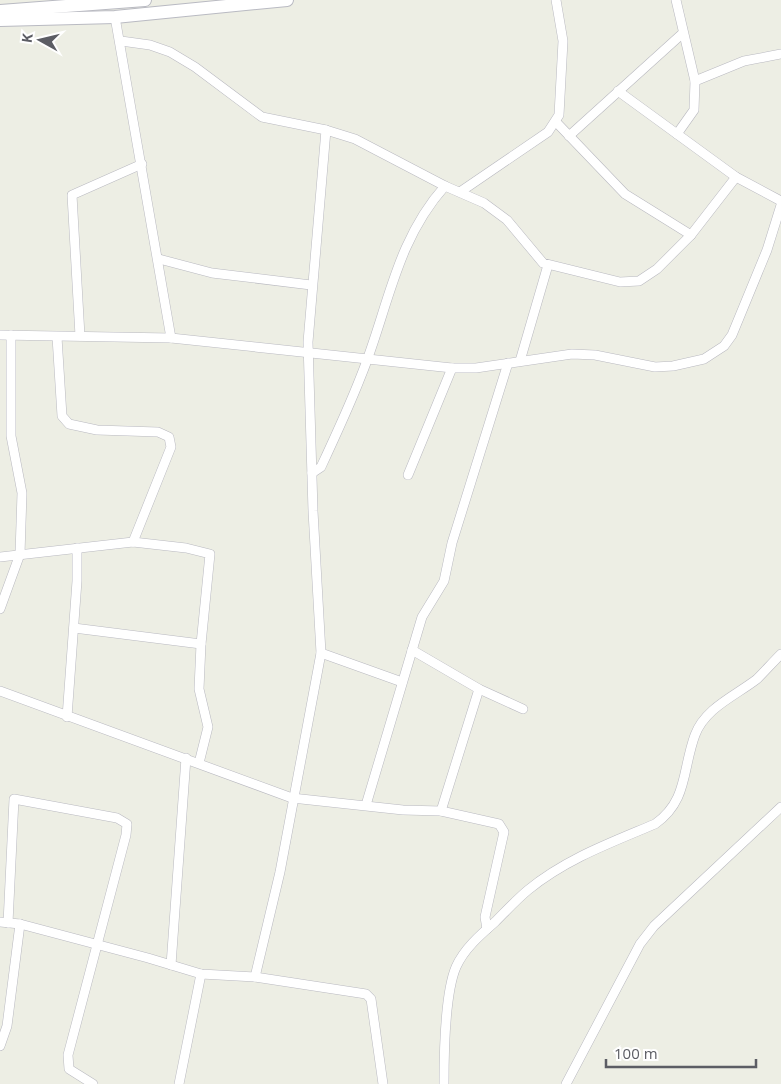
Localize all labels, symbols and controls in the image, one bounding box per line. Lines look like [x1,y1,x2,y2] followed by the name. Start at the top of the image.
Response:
[15,15,65,65] north arrow
[17,31,37,44] text: K
[606,1036,756,1068] scale bar
[614,1043,658,1063] text: 100 m

